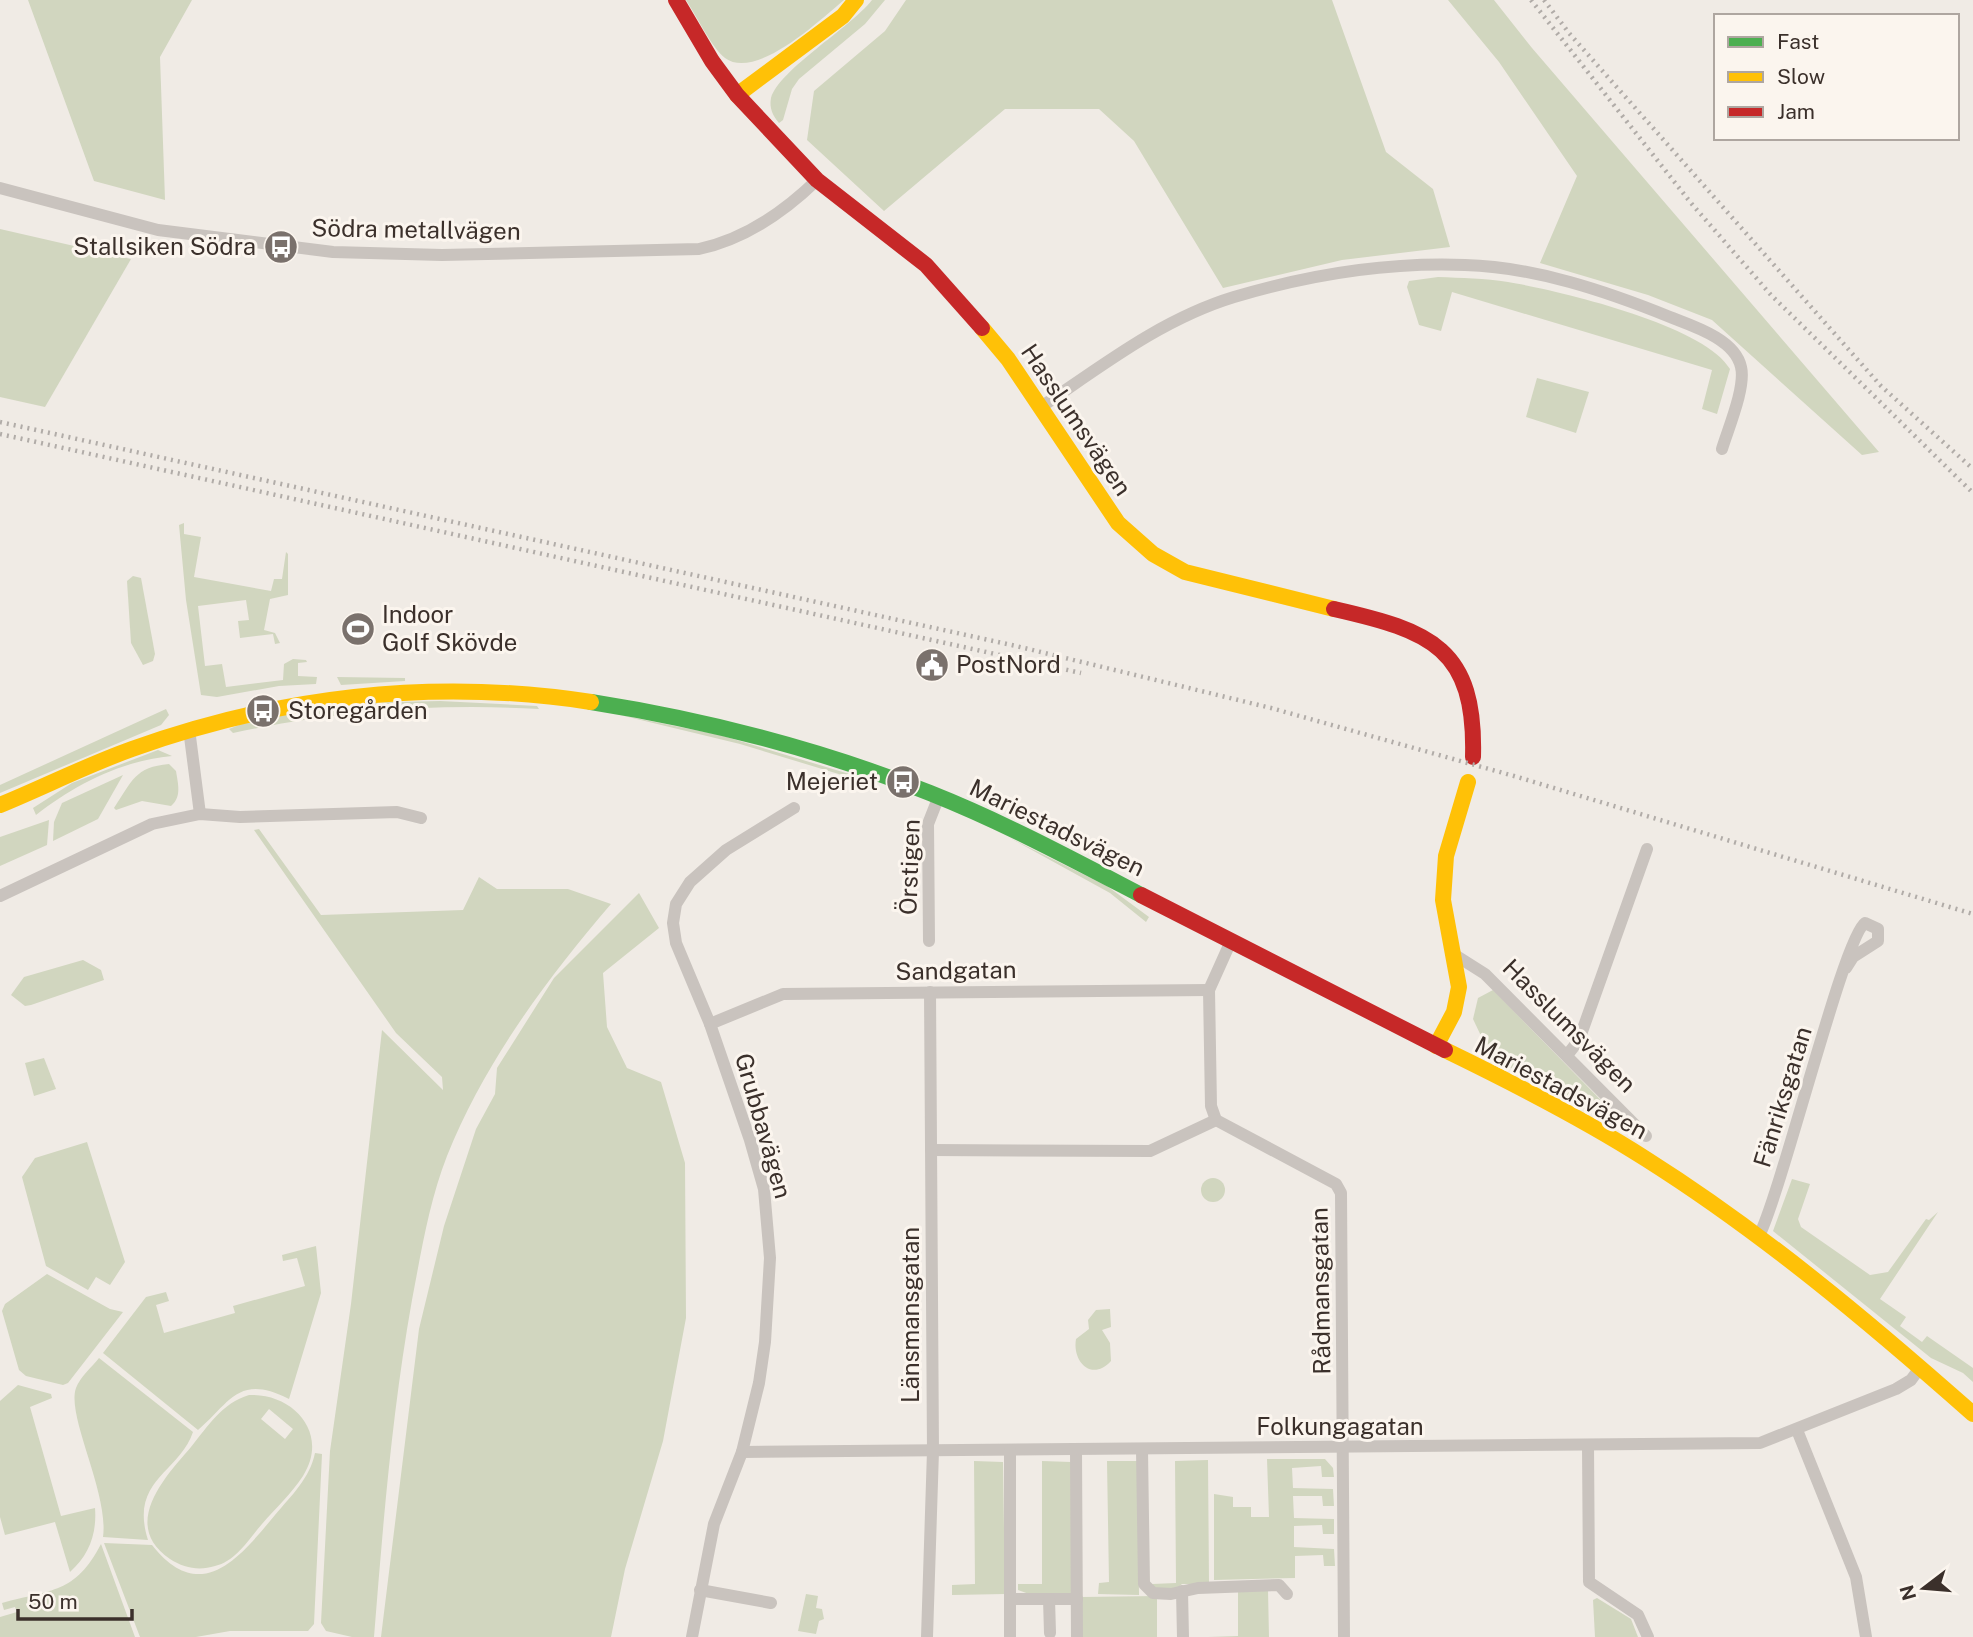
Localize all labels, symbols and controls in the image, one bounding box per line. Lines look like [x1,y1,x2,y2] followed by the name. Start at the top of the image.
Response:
[1714,14,1959,140] legend
[1777,29,1819,54] text: Fast
[1777,64,1825,89] text: Slow
[1777,99,1815,124] text: Jam
[311,213,521,245] street label: Södra metallvägen
[262,228,300,266] bus stop icon: Stallsiken Södra
[73,232,256,260] place label: Stallsiken Södra
[1016,338,1138,500] street label: Hasslumsvägen
[382,600,517,656] place label: Indoor Golf Skövde
[339,610,377,648] sports icon: Indoor Golf Skövde
[913,646,951,684] public building icon: PostNord
[956,650,1061,678] place label: PostNord
[244,692,282,730] bus stop icon: Storegården
[288,696,428,724] place label: Storegården
[884,763,922,801] bus stop icon: Mejeriet
[786,767,878,795] place label: Mejeriet
[965,773,1150,882] street label: Mariestadsvägen
[892,819,925,915] street label: Örstigen
[1497,953,1642,1098] street label: Hasslumsvägen
[895,955,1017,985] street label: Sandgatan
[1747,1023,1817,1170] street label: Fänriksgatan
[1470,1030,1652,1144] street label: Mariestadsvägen
[730,1050,798,1201] street label: Grubbavägen
[1305,1207,1335,1375] street label: Rådmansgatan
[896,1227,924,1403] street label: Länsmansgatan
[1256,1412,1424,1440] street label: Folkungagatan
[1889,1553,1959,1623] north arrow
[18,1578,131,1622] scale bar
[1895,1583,1920,1603] text: N
[28,1589,78,1614] text: 50 m

